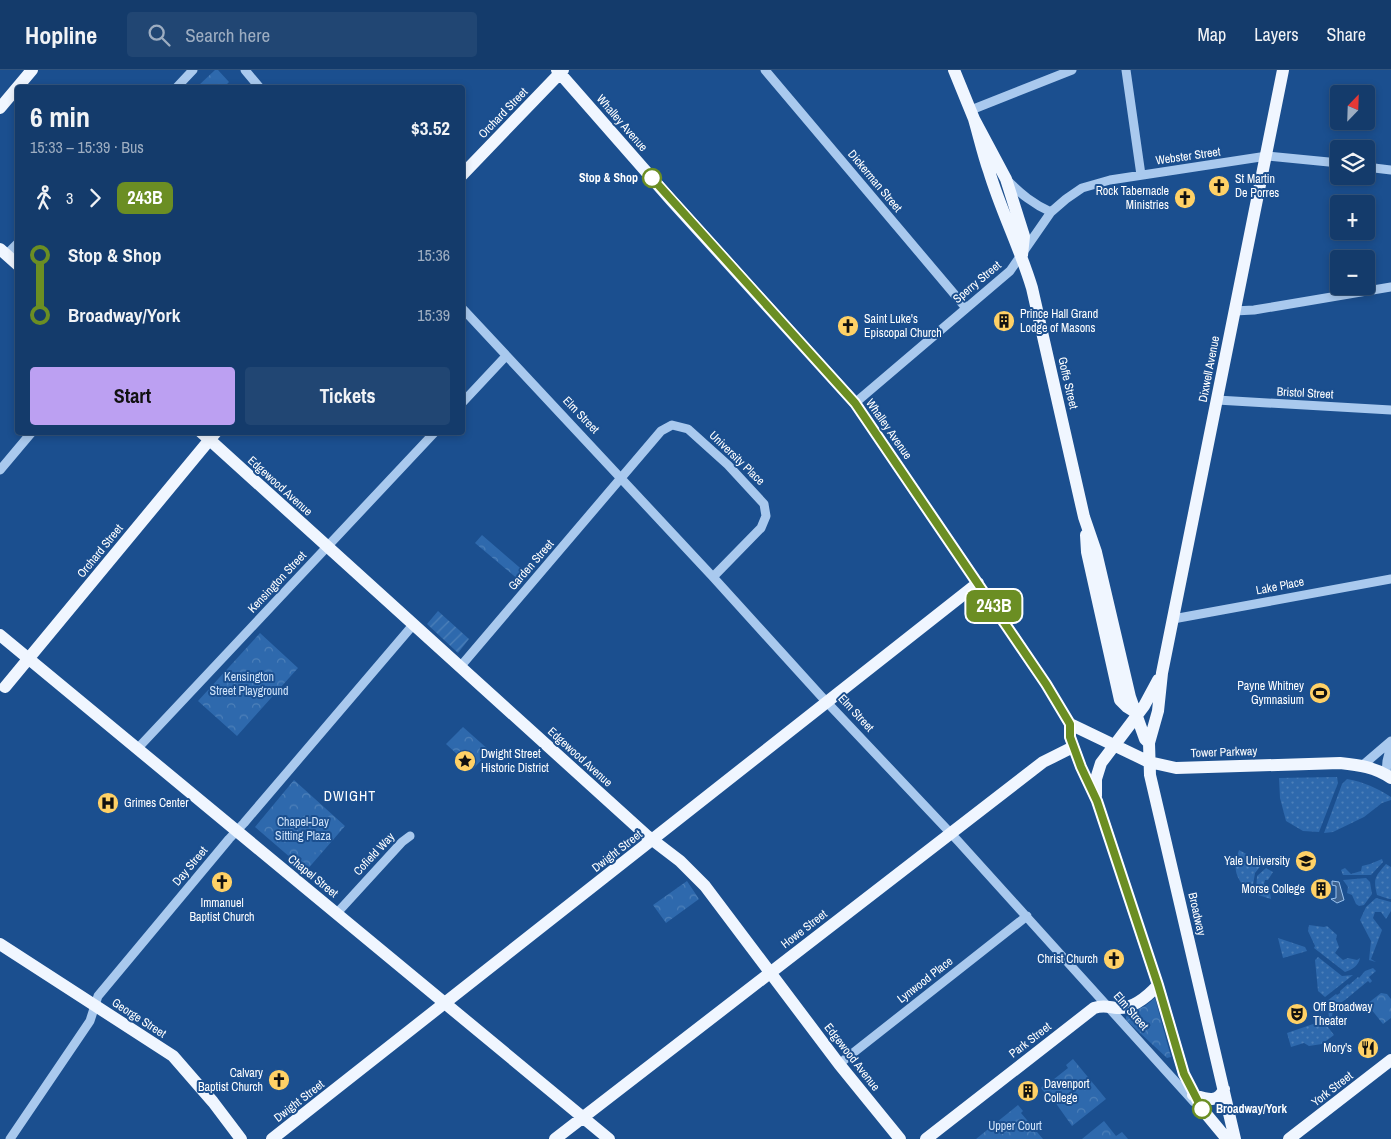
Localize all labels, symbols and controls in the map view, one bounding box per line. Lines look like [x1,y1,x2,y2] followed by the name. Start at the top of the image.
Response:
[127,12,477,57] search box
[25,19,97,51] text: Hopline
[145,21,173,49] icon: search
[185,22,270,48] text: Search here
[1198,22,1226,47] text: Map
[1254,22,1299,47] text: Layers
[1327,22,1366,47] text: Share
[475,84,531,142] street label: Orchard Street
[1330,85,1375,130] north arrow
[1330,85,1375,295] map controls
[593,91,651,155] street label: Whalley Avenue
[30,98,90,136] text: 6 min
[411,115,450,141] text: $3.52
[30,136,144,158] text: 15:33 – 15:39 · Bus
[1330,140,1375,185] button: layers
[1154,143,1222,168] street label: Webster Street
[844,147,906,216] street label: Dickerman Street
[642,168,662,188] marker: Stop & Shop
[579,170,638,186] place label: Stop & Shop
[1235,171,1279,201] place label: St Martin De Porres
[1207,174,1231,198] church icon: St Martin De Porres
[1096,183,1169,213] place label: Rock Tabernacle Ministries
[30,184,58,212] icon: walk
[81,184,109,212] icon: forward
[127,185,163,210] text: 243B
[1173,186,1197,210] church icon: Rock Tabernacle Ministries
[66,187,73,209] text: 3
[1330,195,1375,240] button: +
[68,242,161,268] text: Stop & Shop
[417,244,450,266] text: 15:36
[1330,250,1375,295] button: −
[950,257,1005,307] street label: Sperry Street
[68,302,180,328] text: Broadway/York
[417,304,450,326] text: 15:39
[1020,306,1098,336] place label: Prince Hall Grand Lodge of Masons
[992,309,1016,333] building icon: Prince Hall Grand Lodge of Masons
[864,311,942,341] place label: Saint Luke's Episcopal Church
[836,314,860,338] church icon: Saint Luke's Episcopal Church
[1195,335,1223,403] street label: Dixwell Avenue
[1054,355,1082,411] street label: Goffe Street
[30,367,235,425] button: Start
[245,367,450,425] button: Tickets
[1276,384,1334,402] street label: Bristol Street
[559,393,603,437] street label: Elm Street
[862,396,916,462] street label: Whalley Avenue
[706,427,768,489] street label: University Place
[244,453,316,519] street label: Edgewood Avenue
[73,521,127,581] street label: Orchard Street
[505,536,557,594] street label: Garden Street
[244,548,310,616] street label: Kensington Street
[1255,574,1305,598] street label: Lake Place
[959,590,1029,622] line badge: 243B
[976,593,1012,618] text: 243B
[210,669,288,699] park label: Kensington Street Playground
[1237,678,1304,708] place label: Payne Whitney Gymnasium
[1308,681,1332,705] sports icon: Payne Whitney Gymnasium
[834,691,878,735] street label: Elm Street
[544,724,616,790] street label: Edgewood Avenue
[1190,743,1258,761] street label: Tower Parkway
[481,746,549,776] place label: Dwight Street Historic District
[453,749,477,773] place icon: Dwight Street Historic District
[324,787,376,805] district label: DWIGHT
[96,791,120,815] hospital icon: Grimes Center
[124,795,189,811] place label: Grimes Center
[275,814,331,844] park label: Chapel-Day Sitting Plaza
[589,826,646,876] street label: Dwight Street
[350,829,398,879] street label: Cofield Way
[169,843,211,889] street label: Day Street
[1294,849,1318,873] school or university icon: Yale University
[285,851,342,901] street label: Chapel Street
[1224,853,1290,869] place label: Yale University
[210,870,234,894] church icon: Immanuel Baptist Church
[1309,877,1333,901] building icon: Morse College
[1242,881,1305,897] place label: Morse College
[1184,891,1210,937] street label: Broadway
[189,895,255,925] place label: Immanuel Baptist Church
[778,906,830,952] street label: Howe Street
[1102,947,1126,971] church icon: Christ Church
[1037,951,1098,967] place label: Christ Church
[894,953,956,1007] street label: Lynwood Place
[1110,988,1152,1034] street label: Elm Street
[109,994,169,1042] street label: George Street
[1313,999,1373,1029] place label: Off Broadway Theater
[1285,1002,1309,1026] theatre icon: Off Broadway Theater
[1006,1018,1055,1061] street label: Park Street
[820,1020,884,1094] street label: Edgewood Avenue
[1356,1036,1380,1060] restaurant icon: Mory's
[1323,1040,1352,1056] place label: Mory's
[198,1065,263,1095] place label: Calvary Baptist Church
[267,1068,291,1092] church icon: Calvary Baptist Church
[1308,1068,1356,1110] street label: York Street
[271,1076,328,1126] street label: Dwight Street
[1044,1076,1090,1106] place label: Davenport College
[1016,1079,1040,1103] building icon: Davenport College
[1192,1099,1212,1119] marker: Broadway/York
[1216,1101,1287,1117] place label: Broadway/York
[988,1118,1042,1134] park label: Upper Court

